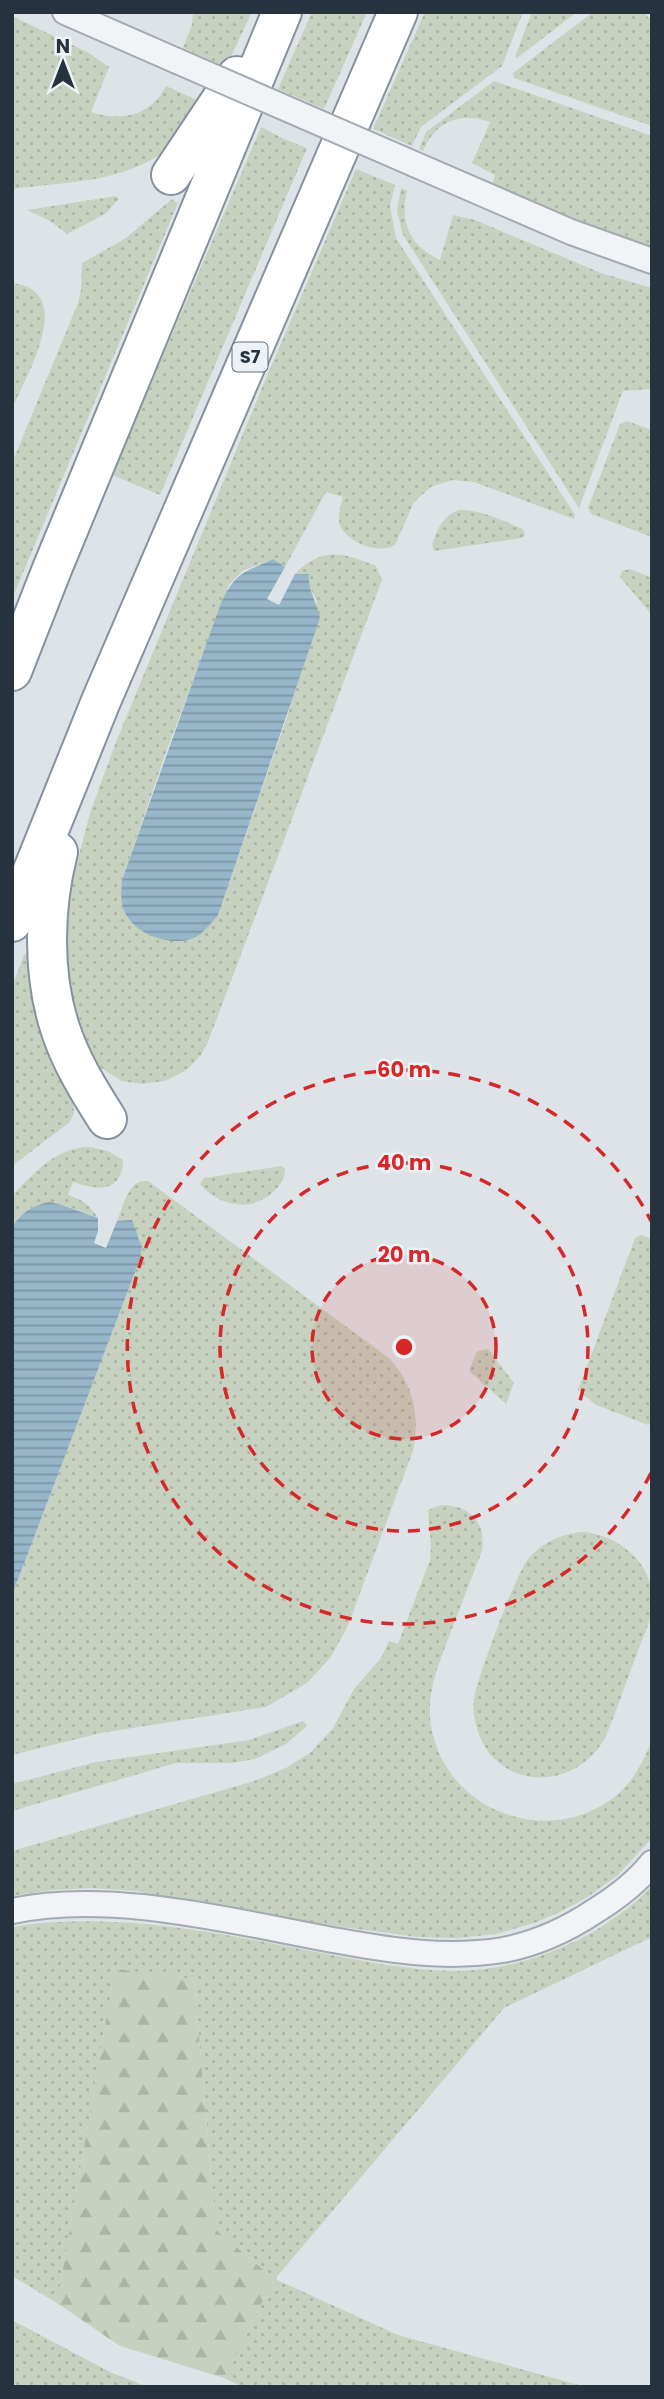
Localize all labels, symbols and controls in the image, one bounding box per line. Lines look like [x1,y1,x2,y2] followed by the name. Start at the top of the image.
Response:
[28,28,98,98] north arrow
[56,33,70,60] text: N
[232,342,268,372] road number: S7
[377,1055,431,1084] text: 60 m
[377,1148,431,1177] text: 40 m
[378,1240,430,1269] text: 20 m
[392,1335,416,1359] centre of rings

